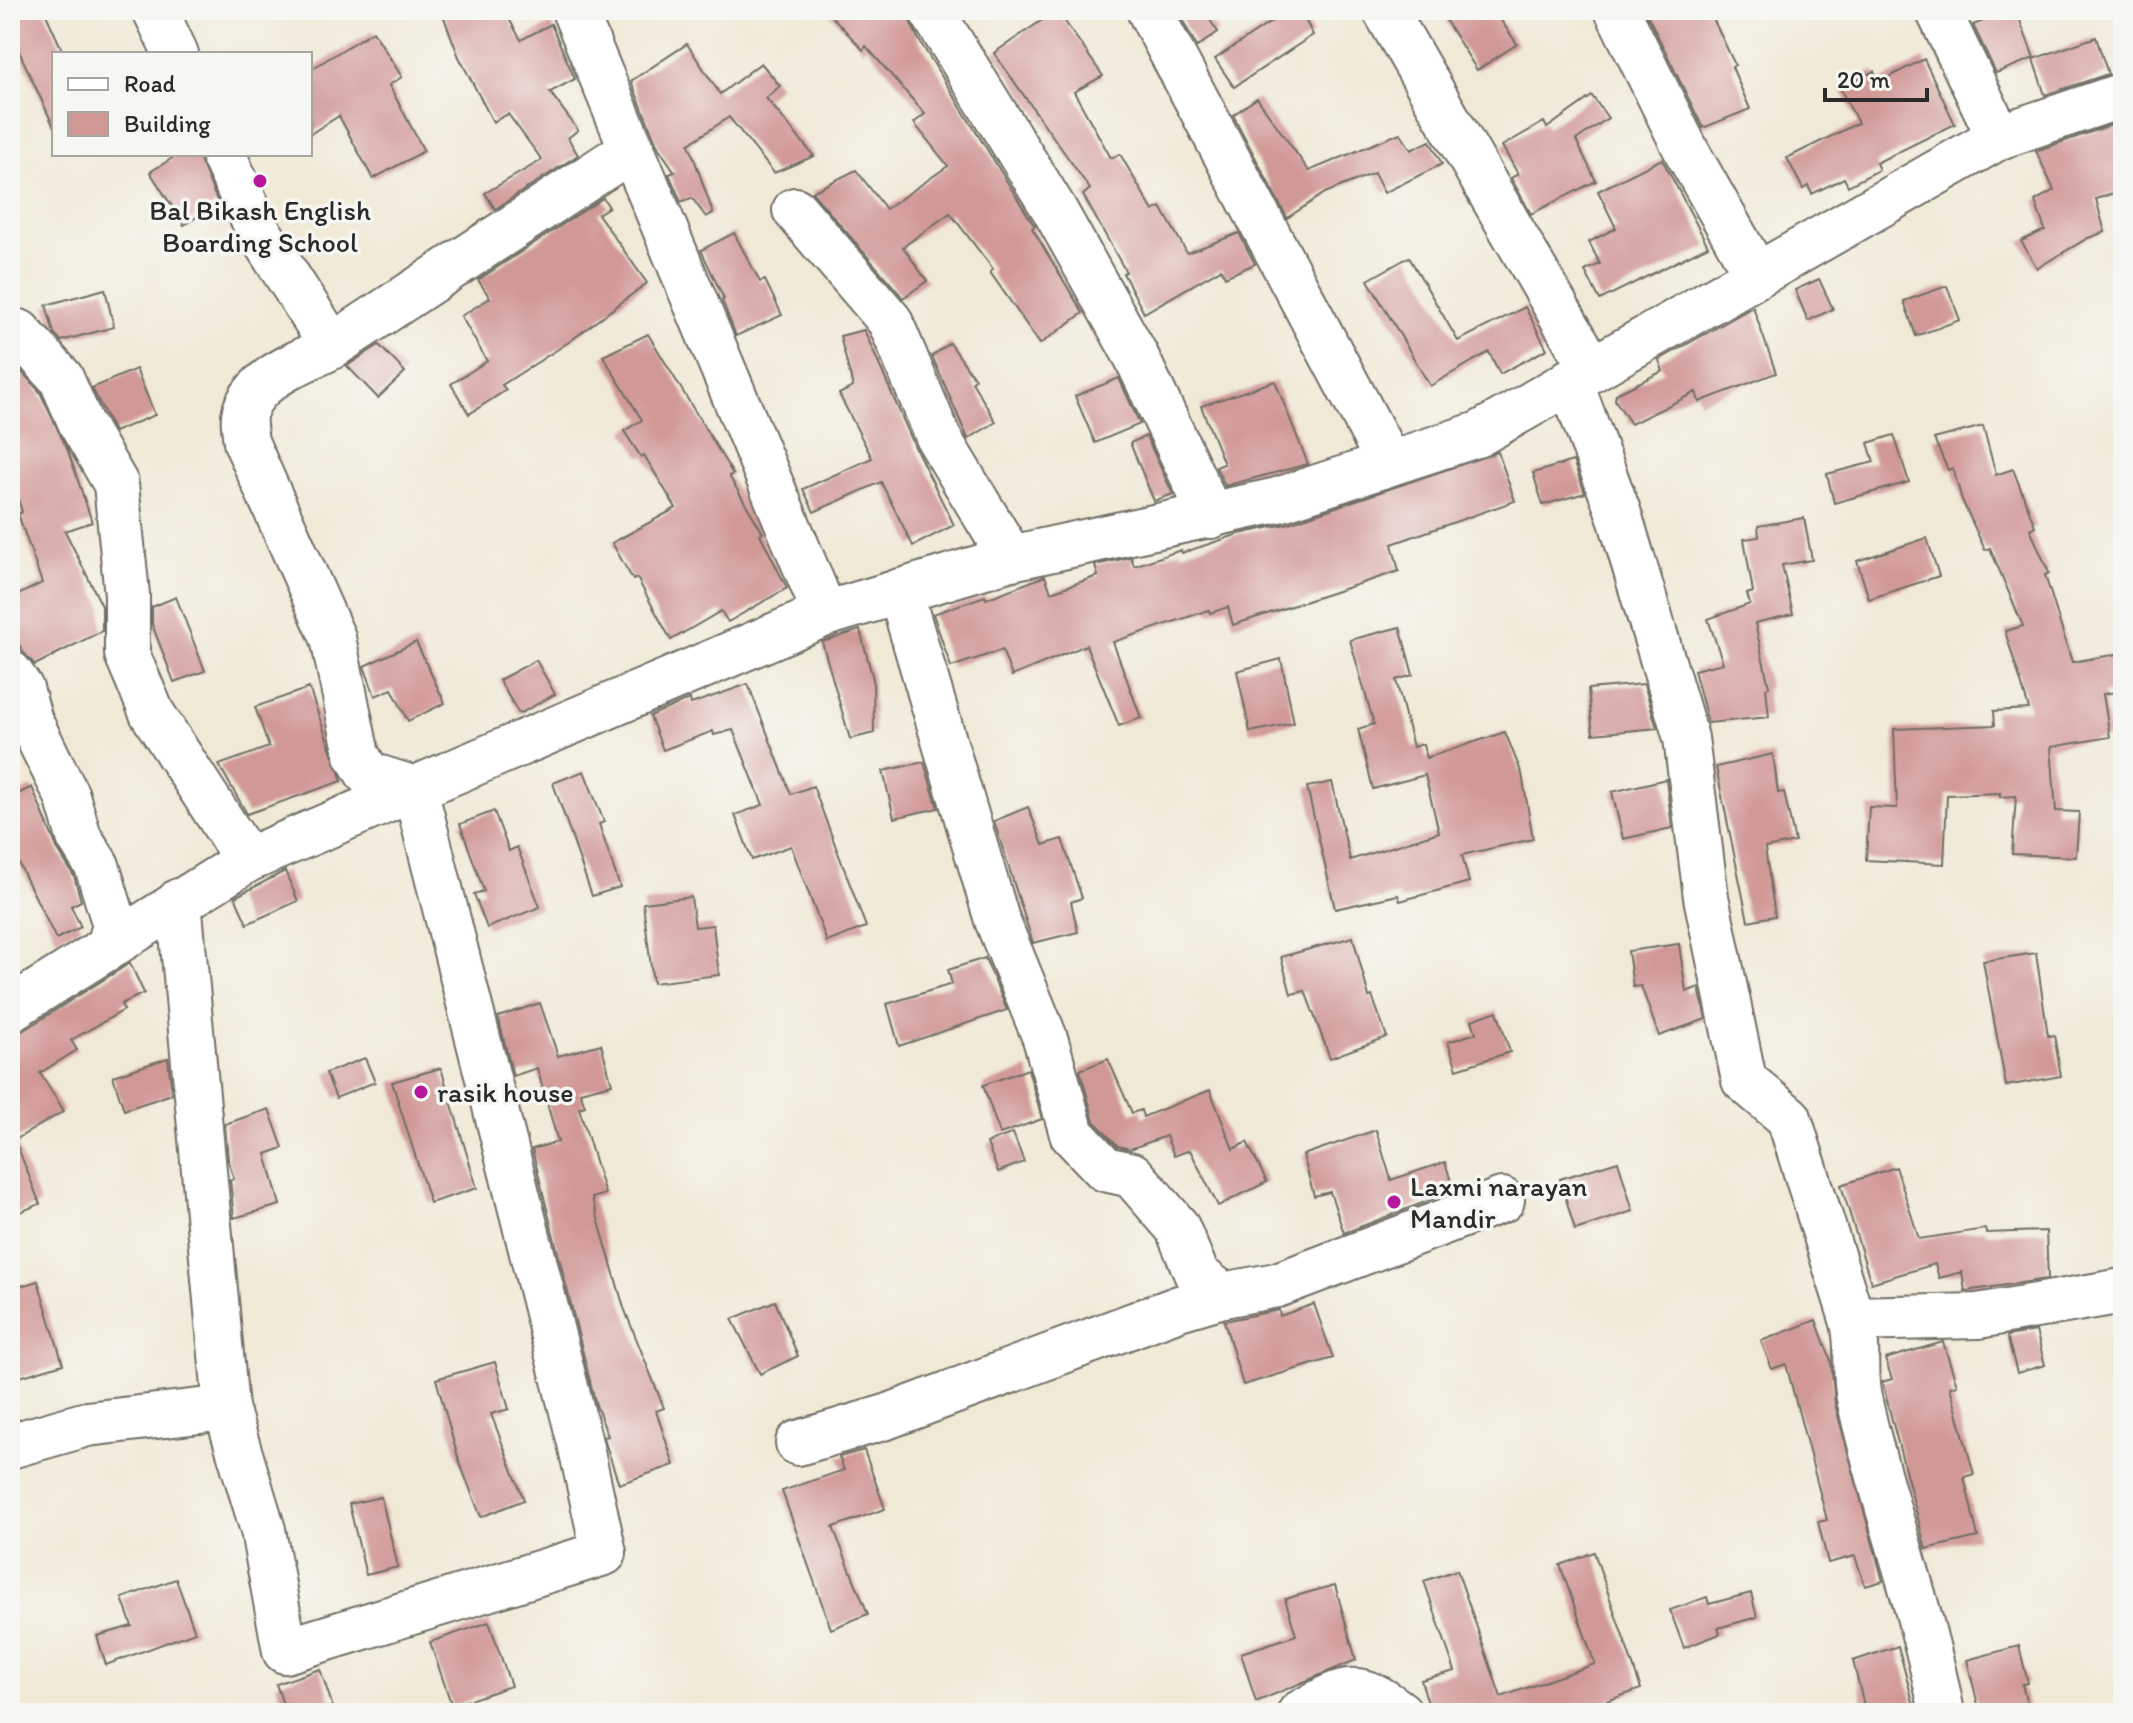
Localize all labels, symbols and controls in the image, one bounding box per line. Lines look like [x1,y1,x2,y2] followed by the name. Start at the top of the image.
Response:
[52,52,312,156] legend
[1825,52,1927,102] scale bar
[1837,65,1890,94] text: 20 m
[124,69,176,98] text: Road
[124,109,211,138] text: Building
[251,172,269,190] marker: Bal Bikash English Boarding School
[149,193,371,259] place label: Bal Bikash English Boarding School
[437,1075,574,1109] place label: rasik house
[412,1083,430,1101] marker: rasik house
[1410,1169,1588,1235] place label: Laxmi narayan Mandir
[1385,1193,1403,1211] marker: Laxmi narayan Mandir

